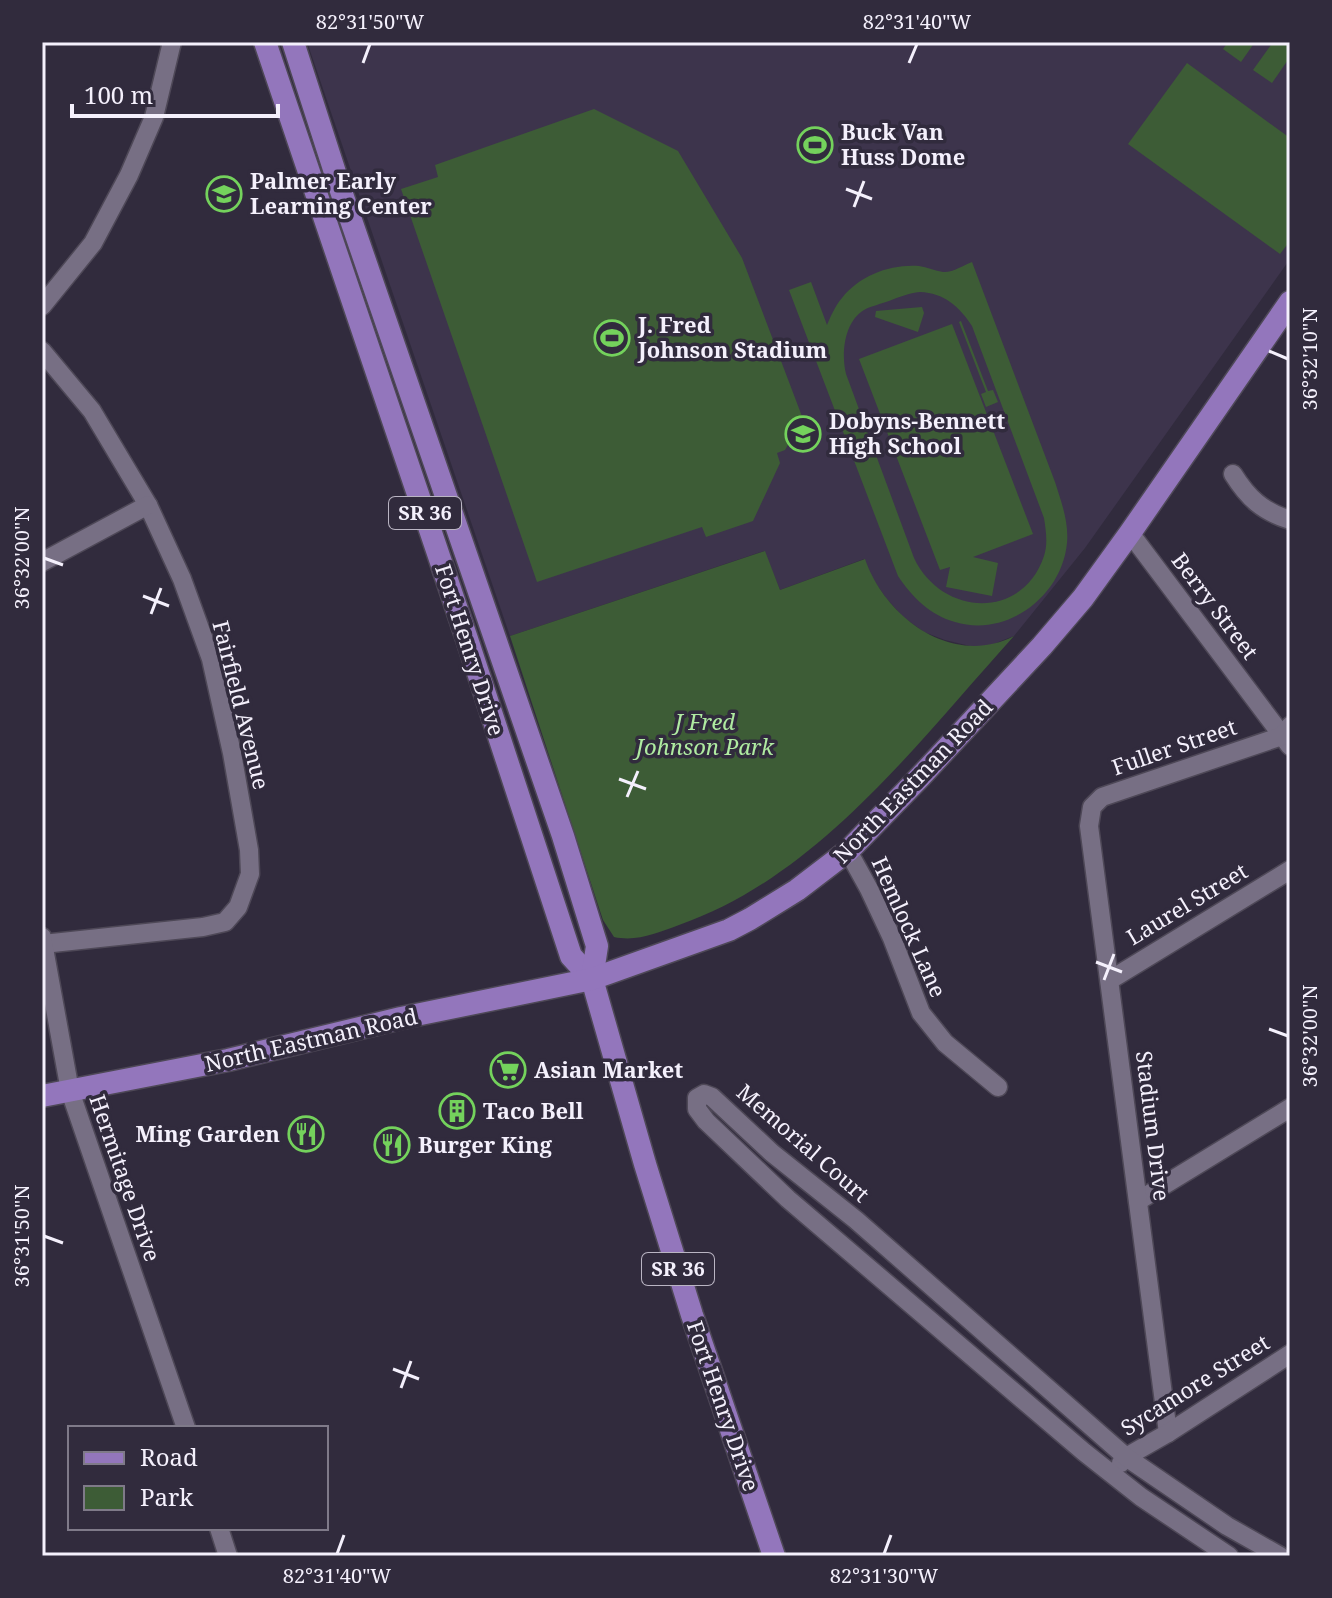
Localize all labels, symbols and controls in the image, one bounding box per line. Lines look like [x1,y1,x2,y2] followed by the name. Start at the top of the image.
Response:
[316,8,424,35] text: 82°31'50"W
[863,8,971,35] text: 82°31'40"W
[72,68,278,118] scale bar
[84,78,153,111] text: 100 m
[841,116,965,171] place label: Buck Van Huss Dome
[796,126,834,164] sports icon: Buck Van Huss Dome
[250,165,432,220] place label: Palmer Early Learning Center
[205,175,243,213] school or university icon: Palmer Early Learning Center
[1296,308,1323,410] text: 36°32'10"N
[637,309,828,364] place label: J. Fred Johnson Stadium
[593,319,631,357] sports icon: J. Fred Johnson Stadium
[829,405,1005,460] place label: Dobyns-Bennett High School
[784,415,822,453] school or university icon: Dobyns-Bennett High School
[389,497,461,529] road number: SR 36
[8,507,35,609] text: 36°32'00"N
[1166,546,1266,665] street label: Berry Street
[429,560,513,739] street label: Fort Henry Drive
[206,617,277,792] street label: Fairfield Avenue
[826,691,999,869] street label: North Eastman Road
[632,706,775,761] park label: J Fred Johnson Park
[1107,711,1240,781] street label: Fuller Street
[866,852,954,1002] street label: Hemlock Lane
[1120,855,1253,951] street label: Laurel Street
[1296,985,1323,1087] text: 36°32'00"N
[202,1000,420,1078] street label: North Eastman Road
[1130,1049,1178,1203] street label: Stadium Drive
[489,1051,527,1089] supermarket icon: Asian Market
[534,1054,683,1084] place label: Asian Market
[731,1076,877,1208] street label: Memorial Court
[83,1090,169,1265] street label: Hermitage Drive
[438,1092,476,1130] building icon: Taco Bell
[483,1095,584,1125] place label: Taco Bell
[287,1115,325,1153] restaurant icon: Ming Garden
[135,1118,280,1148] place label: Ming Garden
[373,1126,411,1164] restaurant icon: Burger King
[418,1129,553,1159] place label: Burger King
[8,1185,35,1287] text: 36°31'50"N
[642,1253,714,1285] road number: SR 36
[681,1316,767,1495] street label: Fort Henry Drive
[1114,1326,1275,1442] street label: Sycamore Street
[68,1426,328,1530] legend
[140,1440,198,1473] text: Road
[140,1480,194,1513] text: Park
[283,1562,391,1589] text: 82°31'40"W
[830,1562,938,1589] text: 82°31'30"W

